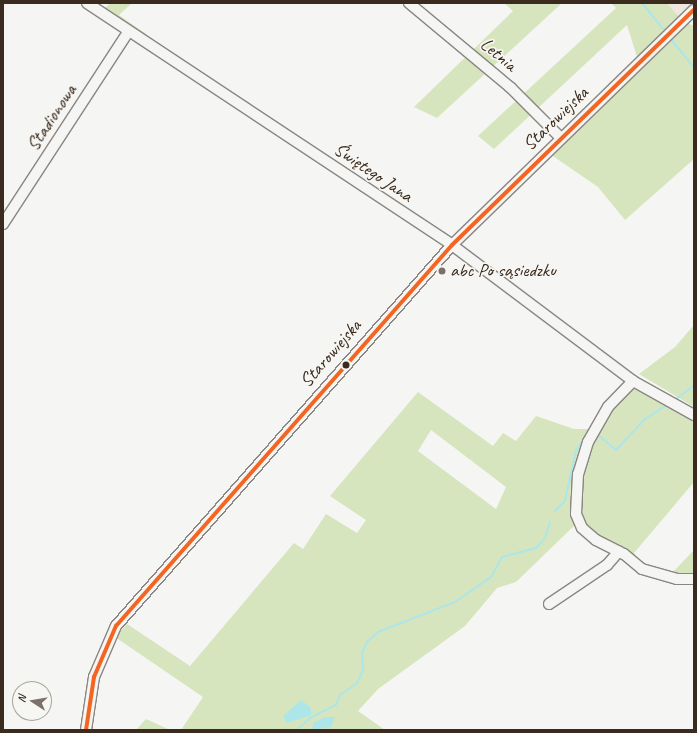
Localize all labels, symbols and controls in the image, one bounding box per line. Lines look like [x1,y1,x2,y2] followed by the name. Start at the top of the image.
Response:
[475,33,521,77] street label: Letnia
[22,81,82,155] street label: Stadionowa
[519,82,593,156] street label: Starowiejska
[329,139,417,207] street label: Świętego Jana
[450,260,556,282] place label: abc Po sąsiedzku
[437,266,447,276] marker: abc Po sąsiedzku
[295,315,367,393] street label: Starowiejska
[341,360,351,370] unlabelled marker
[12,681,52,721] north arrow
[14,694,29,704] text: N

